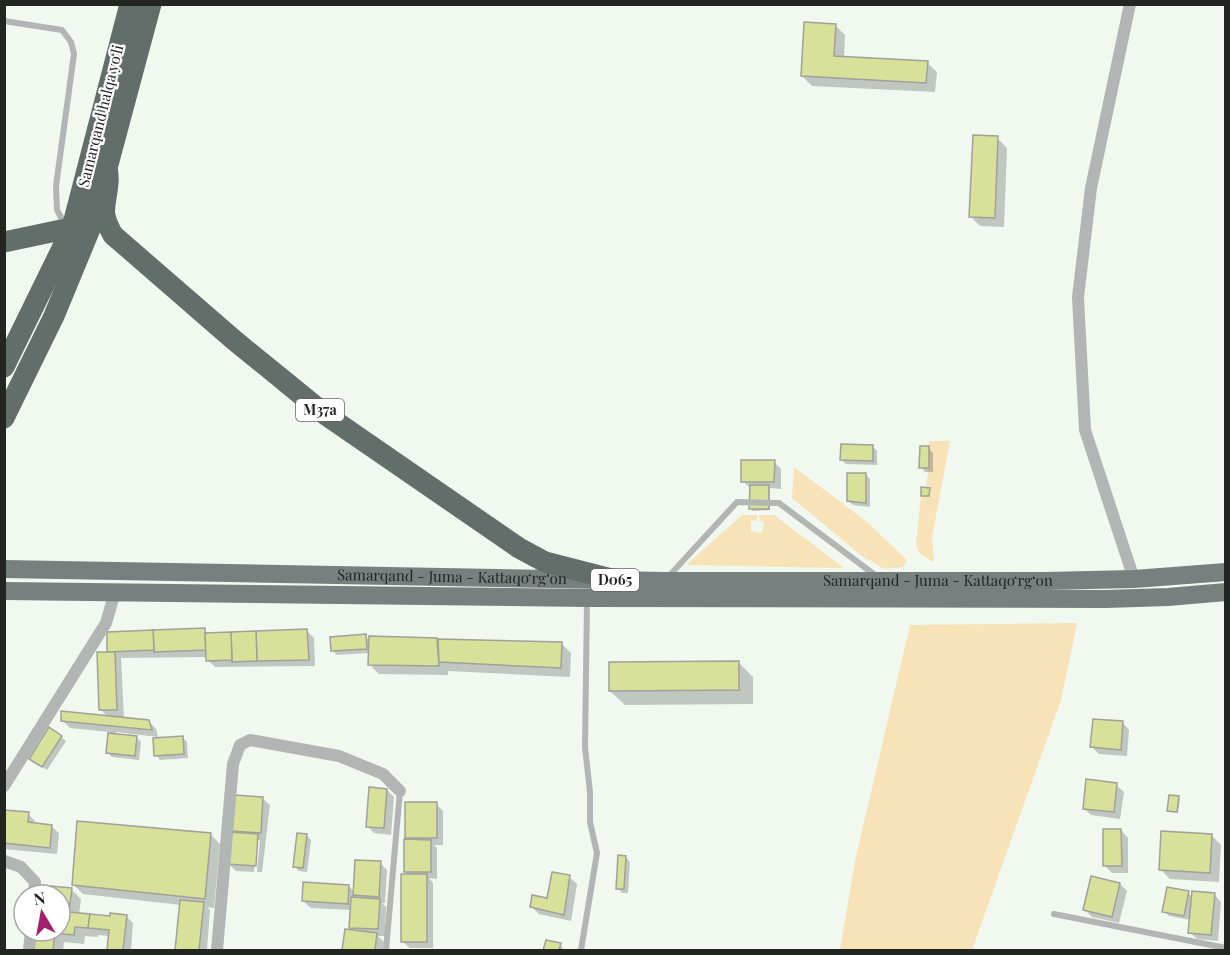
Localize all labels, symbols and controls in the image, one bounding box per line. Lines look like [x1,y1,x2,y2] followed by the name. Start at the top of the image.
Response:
[73,42,128,189] street label: Samarqand halqa yoʻli
[296,399,344,421] road number: M37a
[337,564,567,588] street label: Samarqand - Juma - Kattaqo‘rg‘on
[591,569,639,591] road number: D065
[823,570,1053,590] street label: Samarqand - Juma - Kattaqo‘rg‘on
[12,883,72,943] north arrow
[32,886,47,909] text: N

